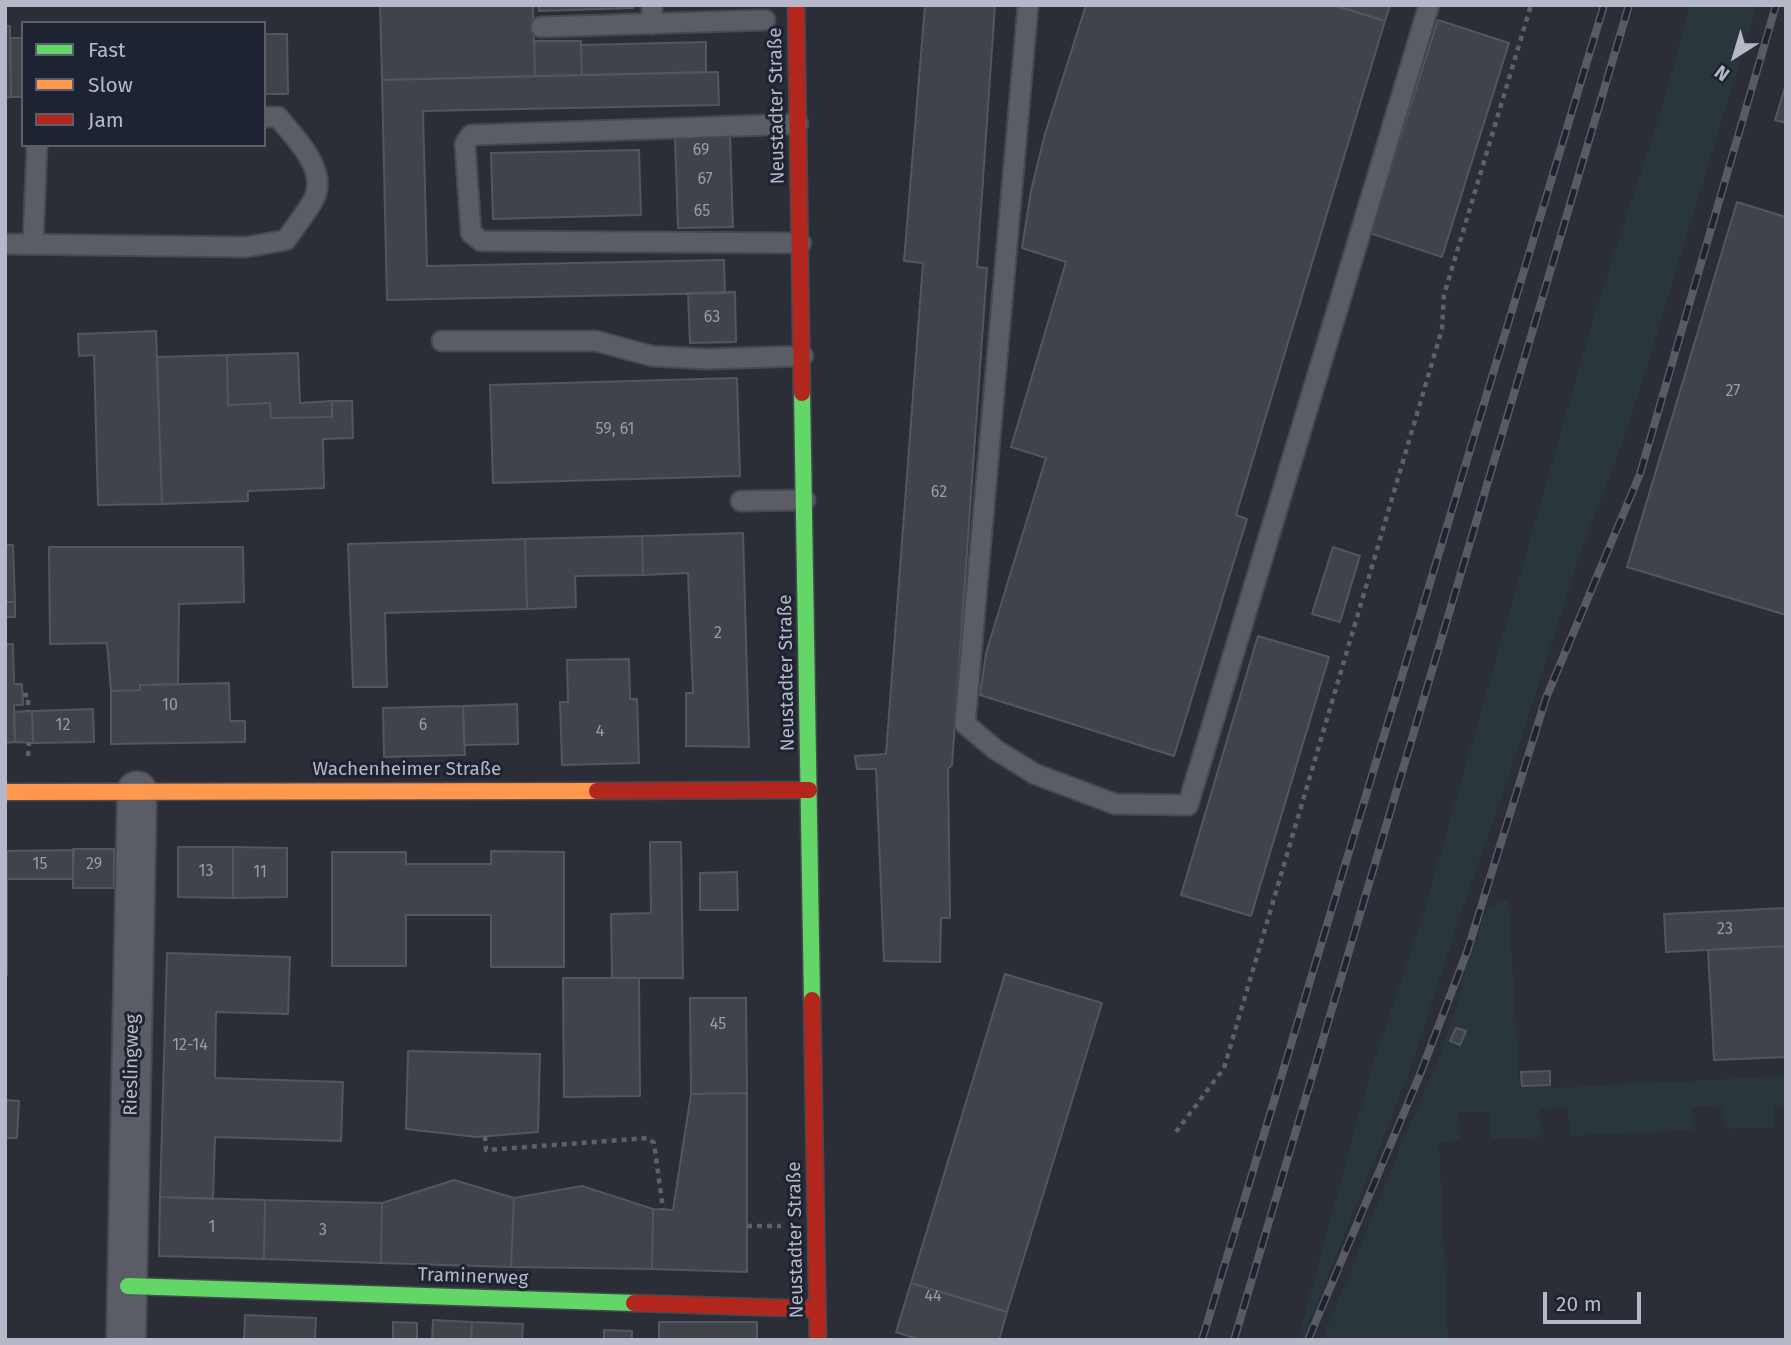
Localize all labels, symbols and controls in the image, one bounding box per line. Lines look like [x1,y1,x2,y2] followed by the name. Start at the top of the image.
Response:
[21,21,266,147] legend
[1700,21,1770,91] north arrow
[764,27,790,185] street label: Neustadter Straße
[88,37,126,63] text: Fast
[1710,60,1734,86] text: N
[88,72,133,98] text: Slow
[88,107,124,133] text: Jam
[693,141,709,161] house number: 69
[697,170,713,190] house number: 67
[694,202,710,222] house number: 65
[704,308,720,328] house number: 63
[1726,382,1740,402] house number: 27
[596,420,634,440] house number: 59, 61
[931,483,947,503] house number: 62
[774,594,800,752] street label: Neustadter Straße
[714,624,722,644] house number: 2
[162,696,178,716] house number: 10
[56,716,70,736] house number: 12
[419,716,427,736] house number: 6
[596,722,604,742] house number: 4
[313,759,501,781] street label: Wachenheimer Straße
[33,855,47,875] house number: 15
[86,855,102,875] house number: 29
[199,862,213,882] house number: 13
[253,863,267,883] house number: 11
[1717,920,1733,940] house number: 23
[120,1014,144,1116] street label: Rieslingweg
[710,1015,726,1035] house number: 45
[172,1036,208,1056] house number: 12-14
[783,1161,809,1319] street label: Neustadter Straße
[209,1218,215,1238] house number: 1
[319,1221,327,1241] house number: 3
[417,1264,529,1290] street label: Traminerweg
[1546,1278,1644,1322] scale bar
[924,1287,942,1307] house number: 44
[1556,1291,1602,1317] text: 20 m

